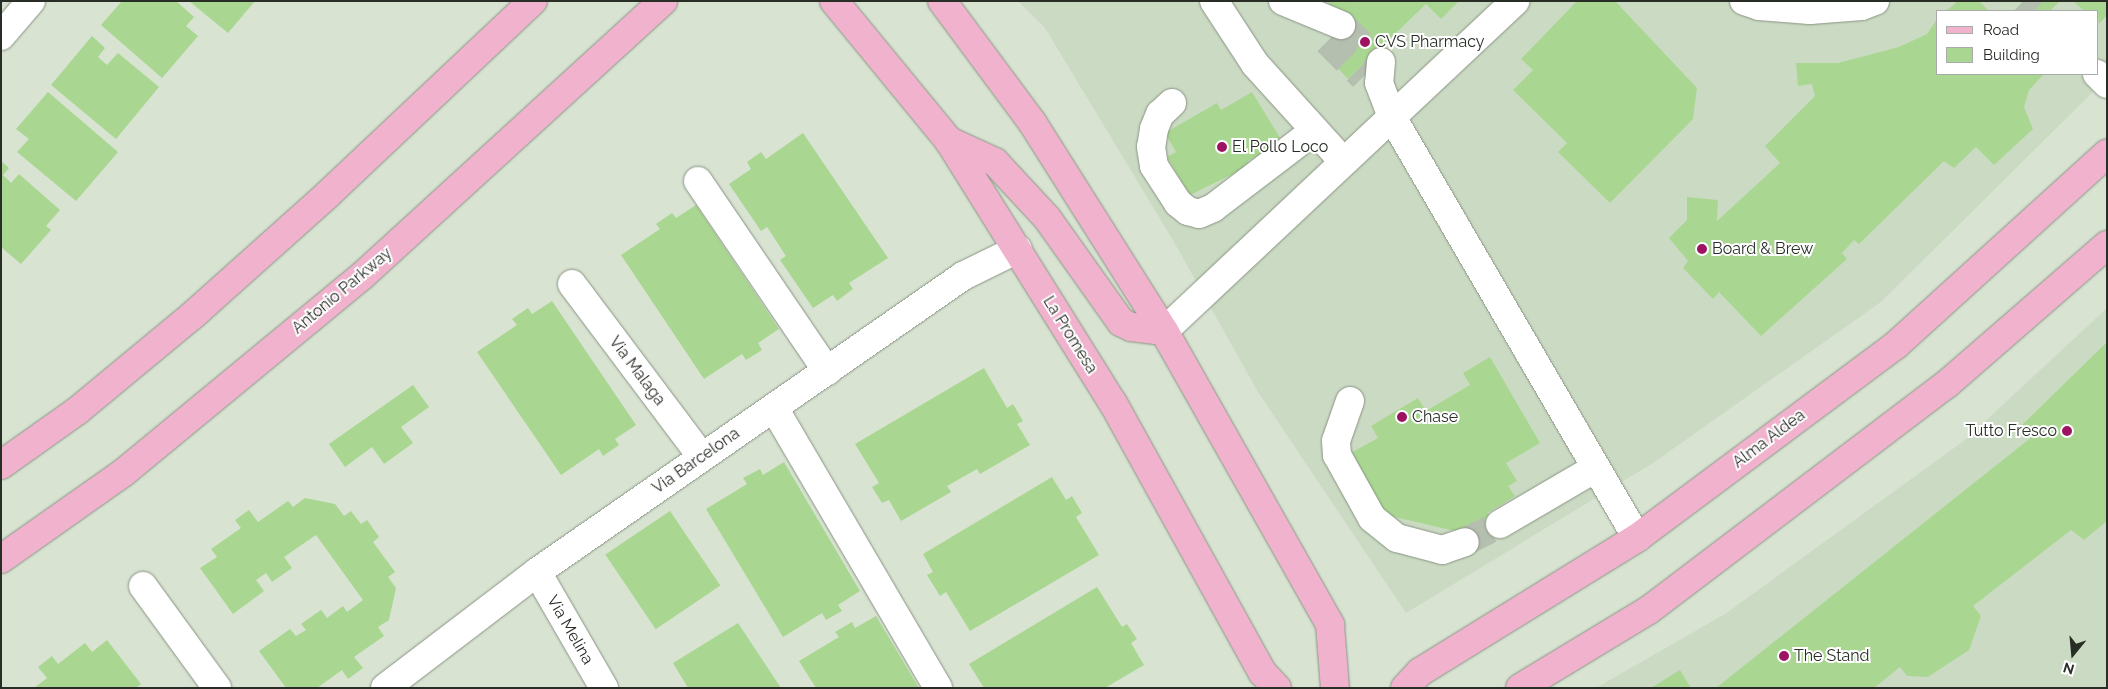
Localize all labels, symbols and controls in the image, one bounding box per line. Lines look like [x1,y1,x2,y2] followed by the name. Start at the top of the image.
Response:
[1936,10,2098,75] legend
[1983,21,2019,39] text: Road
[1375,32,1485,52] place label: CVS Pharmacy
[1359,36,1371,48] marker: CVS Pharmacy
[1983,46,2040,64] text: Building
[1232,137,1329,157] place label: El Pollo Loco
[1216,141,1228,153] marker: El Pollo Loco
[1712,239,1813,259] place label: Board & Brew
[1696,243,1708,255] marker: Board & Brew
[288,244,396,338] street label: Antonio Parkway
[1039,293,1101,377] street label: La Promesa
[605,333,669,409] street label: Via Malaga
[1729,405,1809,473] street label: Alma Aldea
[1412,407,1458,427] place label: Chase
[1396,411,1408,423] marker: Chase
[1965,421,2057,441] place label: Tutto Fresco
[649,424,743,498] street label: Via Barcelona
[2061,425,2073,437] marker: Tutto Fresco
[543,592,597,668] street label: Via Melina
[2048,629,2098,679] north arrow
[1794,646,1869,666] place label: The Stand
[1778,650,1790,662] marker: The Stand
[2061,659,2076,678] text: N

